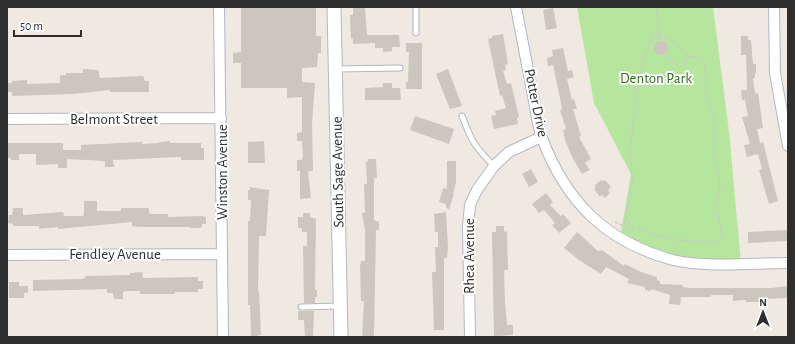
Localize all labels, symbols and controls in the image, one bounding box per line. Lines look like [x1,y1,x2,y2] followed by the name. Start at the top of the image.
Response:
[14,12,81,38] scale bar
[20,20,43,32] text: 50 m
[521,68,551,139] street label: Potter Drive
[620,71,692,86] park label: Denton Park
[70,112,158,127] street label: Belmont Street
[330,116,346,228] street label: South Sage Avenue
[215,124,230,220] street label: Winston Avenue
[462,218,477,294] street label: Rhea Avenue
[69,247,161,262] street label: Fendley Avenue
[743,292,783,332] north arrow
[759,297,767,308] text: N

